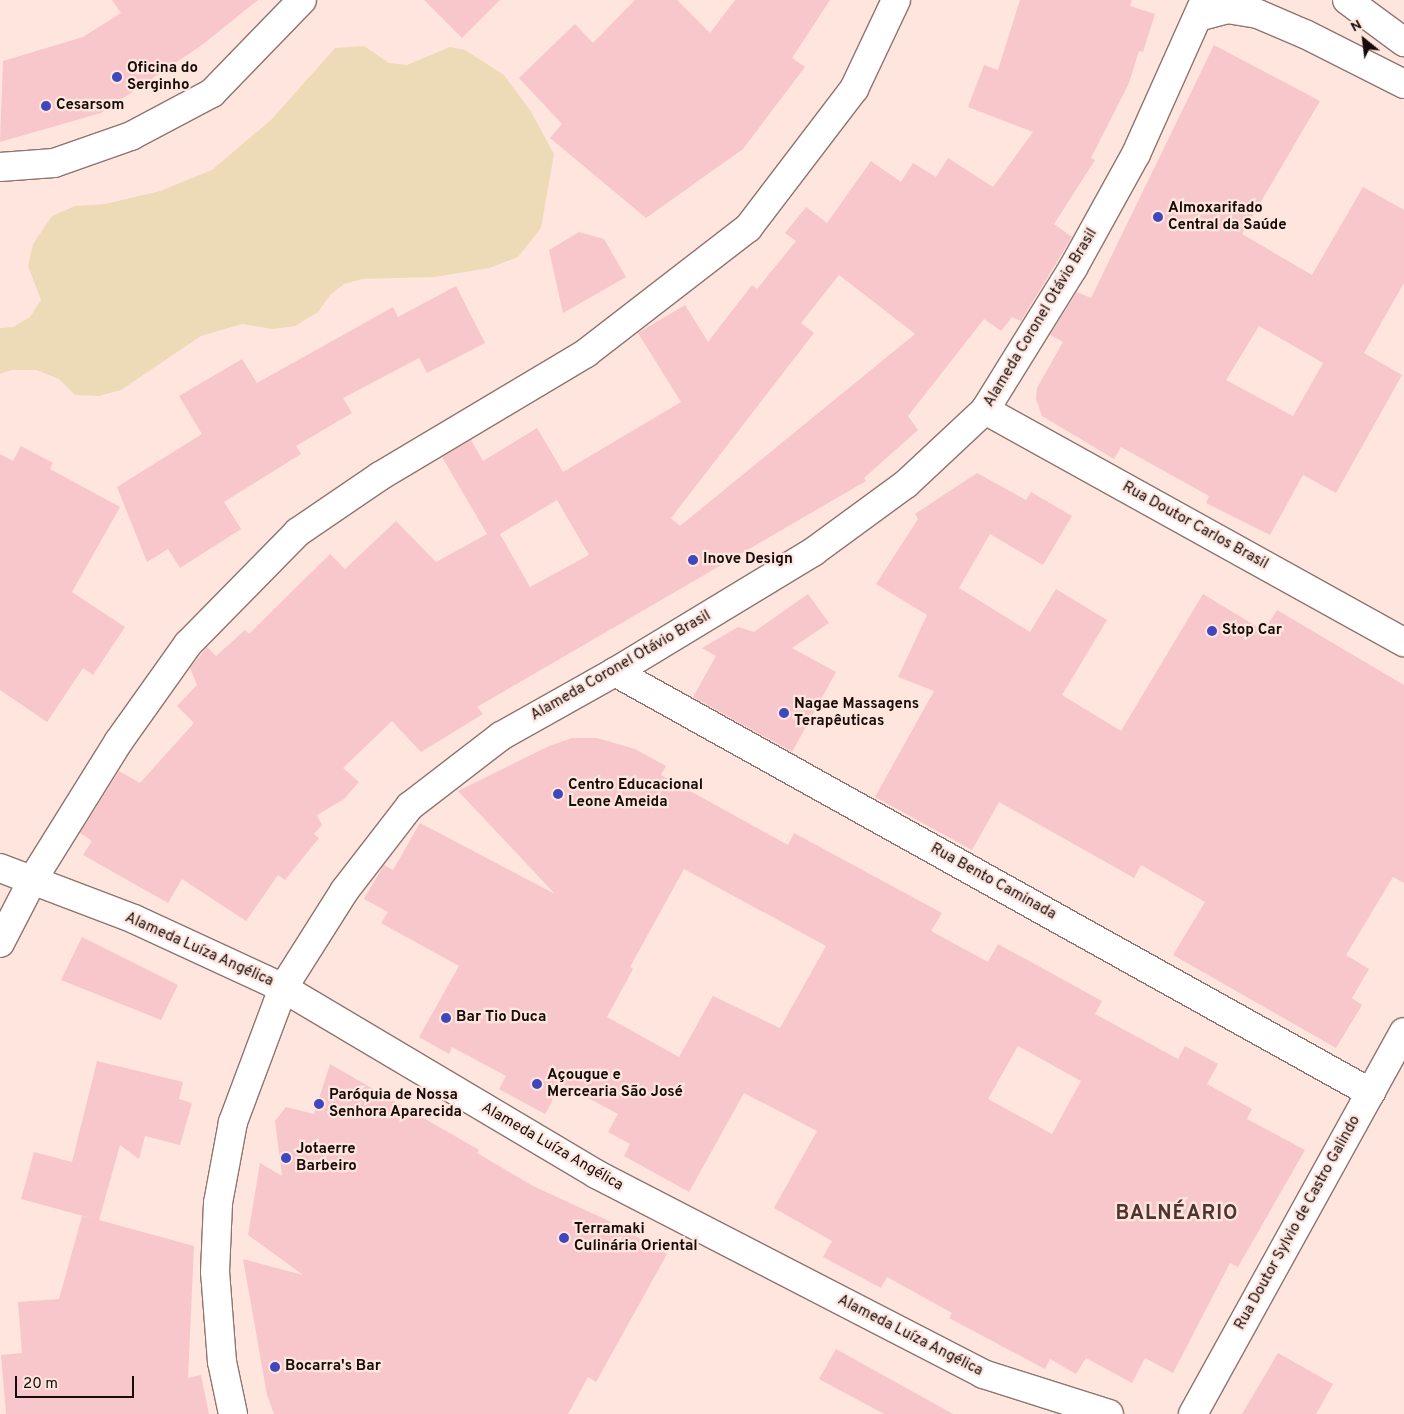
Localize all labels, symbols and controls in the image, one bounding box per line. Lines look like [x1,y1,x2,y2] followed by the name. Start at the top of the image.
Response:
[1339,15,1389,65] north arrow
[1348,17,1365,36] text: N
[127,59,198,94] place label: Oficina do Serginho
[111,71,123,83] marker: Oficina do Serginho
[56,97,124,115] place label: Cesarsom
[40,100,52,112] marker: Cesarsom
[1168,199,1287,234] place label: Almoxarifado Central da Saúde
[1152,211,1164,223] marker: Almoxarifado Central da Saúde
[980,226,1102,410] street label: Alameda Coronel Otávio Brasil
[1119,478,1271,574] street label: Rua Doutor Carlos Brasil
[703,551,793,569] place label: Inove Design
[687,554,699,566] marker: Inove Design
[528,607,714,725] street label: Alameda Coronel Otávio Brasil
[1222,622,1282,640] place label: Stop Car
[1206,625,1218,637] marker: Stop Car
[794,695,919,730] place label: Nagae Massagens Terapêuticas
[778,707,790,719] marker: Nagae Massagens Terapêuticas
[568,776,703,811] place label: Centro Educacional Leone Ameida
[552,788,564,800] marker: Centro Educacional Leone Ameida
[927,840,1059,924] street label: Rua Bento Caminada
[122,909,276,991] street label: Alameda Luíza Angélica
[456,1009,546,1027] place label: Bar Tio Duca
[440,1012,452,1024] marker: Bar Tio Duca
[547,1066,683,1101] place label: Açougue e Mercearia São José
[531,1078,543,1090] marker: Açougue e Mercearia São José
[329,1086,463,1121] place label: Paróquia de Nossa Senhora Aparecida
[313,1098,325,1110] marker: Paróquia de Nossa Senhora Aparecida
[478,1099,626,1195] street label: Alameda Luíza Angélica
[1231,1113,1365,1333] street label: Rua Doutor Sylvio de Castro Galindo
[296,1140,357,1175] place label: Jotaerre Barbeiro
[280,1152,292,1164] marker: Jotaerre Barbeiro
[1114,1202,1240,1226] district label: BALNÉARIO
[574,1220,698,1255] place label: Terramaki Culinária Oriental
[558,1232,570,1244] marker: Terramaki Culinária Oriental
[834,1291,986,1381] street label: Alameda Luíza Angélica
[285,1358,381,1376] place label: Bocarra's Bar
[269,1361,281,1373] marker: Bocarra's Bar
[18,1366,136,1398] scale bar
[23,1375,58,1394] text: 20 m

